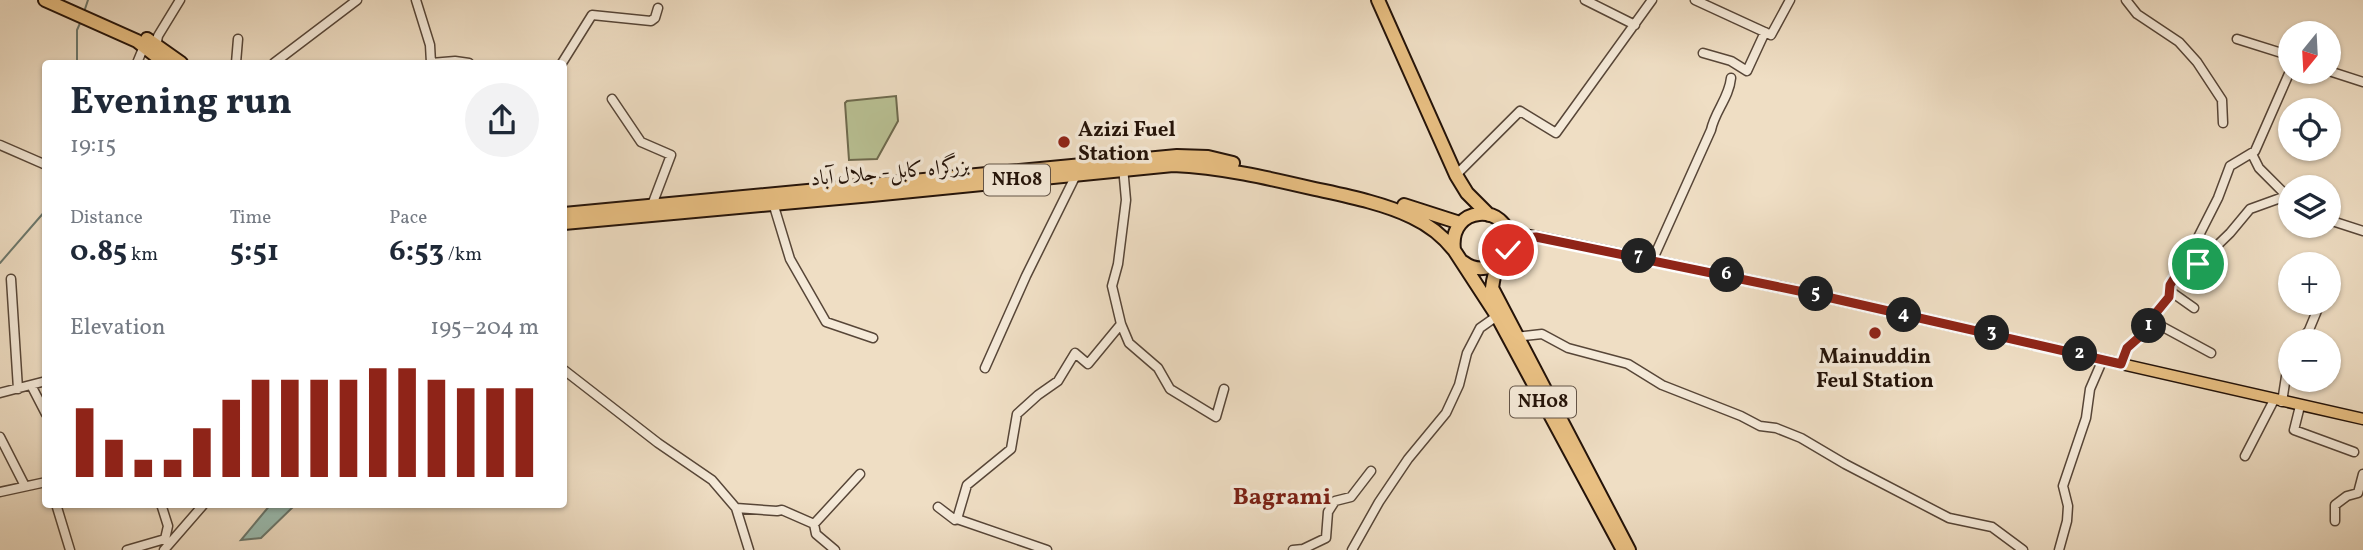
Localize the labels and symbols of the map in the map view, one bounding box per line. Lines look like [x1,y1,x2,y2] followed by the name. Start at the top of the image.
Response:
[2278,21,2342,84] north arrow
[1078,116,1176,169] place label: Azizi Fuel Station
[1056,134,1072,150] marker: Azizi Fuel Station
[809,151,971,194] street label: بزرگراه کابل- جلال آباد
[984,164,1050,196] road number: NH08
[1478,220,1538,280] pin
[2168,234,2228,294] pin
[1622,238,1656,274] pin: 7
[1710,258,1744,292] pin: 6
[1798,276,1834,312] pin: 5
[1886,298,1922,332] pin: 4
[2132,308,2166,344] pin: 1
[1974,316,2010,350] pin: 3
[1867,325,1883,341] marker: Mainuddin Feul Station
[2062,336,2098,372] pin: 2
[1816,343,1934,396] place label: Mainuddin Feul Station
[1510,386,1576,418] road number: NH08
[1233,481,1331,515] district label: Bagrami

